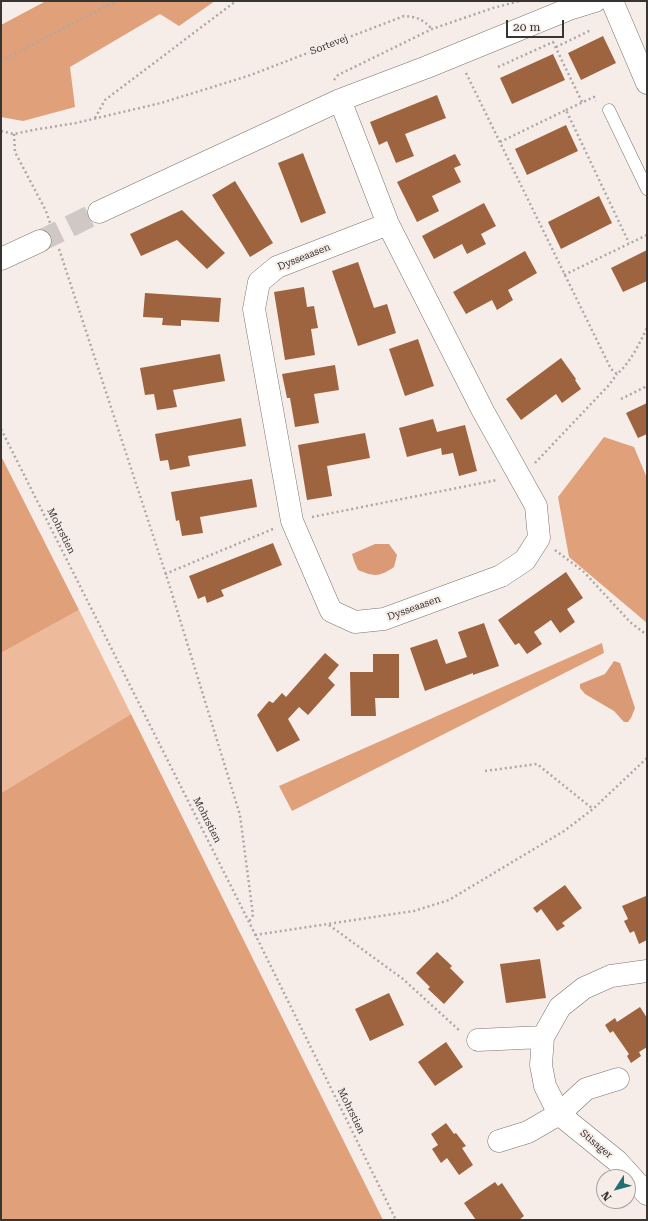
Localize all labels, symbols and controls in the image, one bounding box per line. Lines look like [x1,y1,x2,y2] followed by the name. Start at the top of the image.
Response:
[508,12,566,38] scale bar
[513,20,540,34] text: 20 m
[308,32,350,58] street label: Sortevej
[276,241,332,273] street label: Dysseaasen
[44,506,78,556] street label: Mohrstien
[386,593,442,623] street label: Dysseaasen
[190,795,224,845] street label: Mohrstien
[335,1086,367,1136] street label: Mohrstien
[577,1127,615,1161] street label: Stisager
[596,1169,636,1209] north arrow
[599,1189,614,1203] text: N

